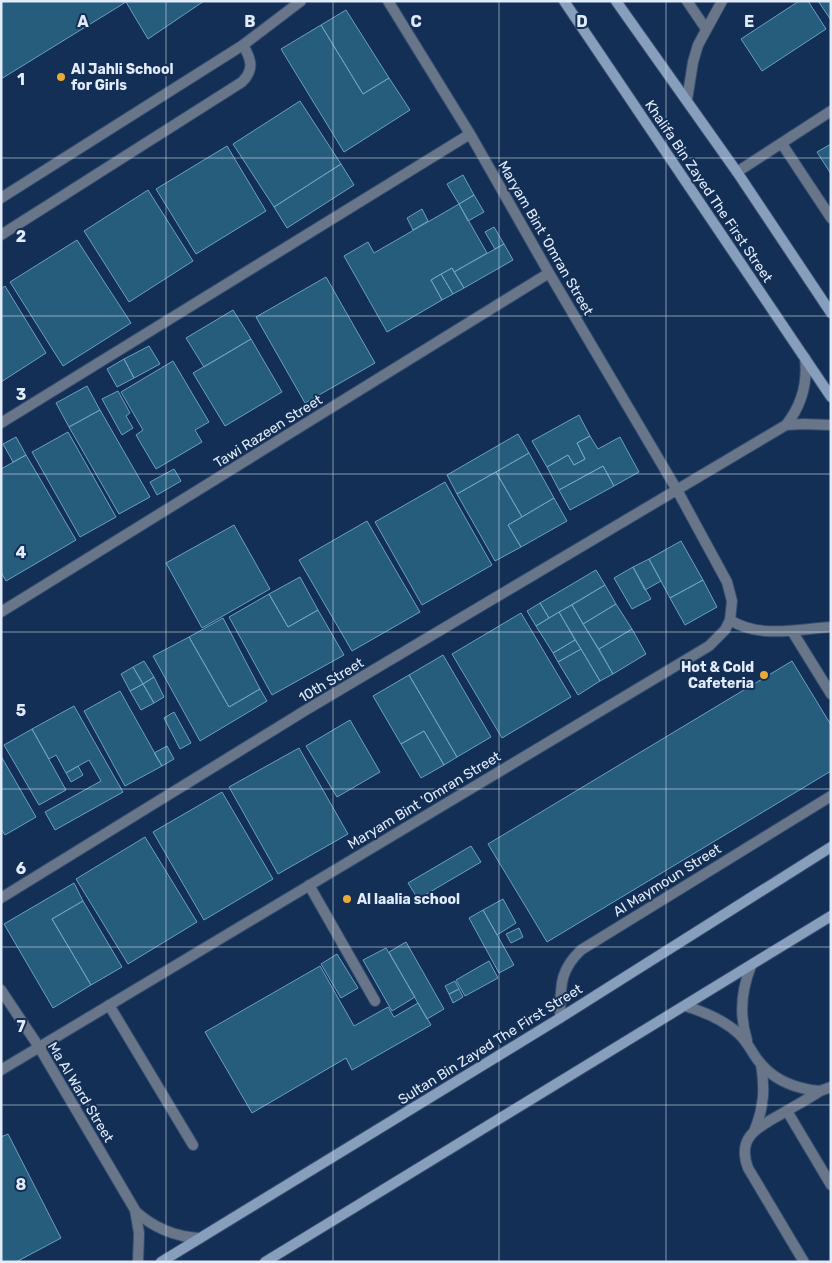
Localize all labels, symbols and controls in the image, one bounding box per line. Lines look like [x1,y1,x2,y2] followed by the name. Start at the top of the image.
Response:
[77,12,89,31] text: A
[244,12,256,31] text: B
[410,12,422,31] text: C
[576,12,588,31] text: D
[744,12,754,31] text: E
[71,61,173,94] place label: Al Jahli School for Girls
[17,70,25,89] text: 1
[55,71,67,83] marker: Al Jahli School for Girls
[641,97,776,286] street label: Khalifa Bin Zayed The First Street
[494,158,597,319] street label: Maryam Bint 'Omran Street
[16,227,26,246] text: 2
[16,385,26,404] text: 3
[211,391,326,472] street label: Tawi Razeen Street
[16,543,27,562] text: 4
[296,654,367,706] street label: 10th Street
[681,659,754,692] place label: Hot & Cold Cafeteria
[758,669,770,681] marker: Hot & Cold Cafeteria
[16,701,26,720] text: 5
[345,748,504,853] street label: Maryam Bint 'Omran Street
[610,840,725,920] street label: Al Maymoun Street
[16,859,26,878] text: 6
[357,891,460,908] place label: Al laalia school
[341,893,353,905] marker: Al laalia school
[395,980,586,1108] street label: Sultan Bin Zayed The First Street
[16,1017,26,1036] text: 7
[44,1039,117,1146] street label: Ma Al Ward Street
[16,1175,27,1194] text: 8

